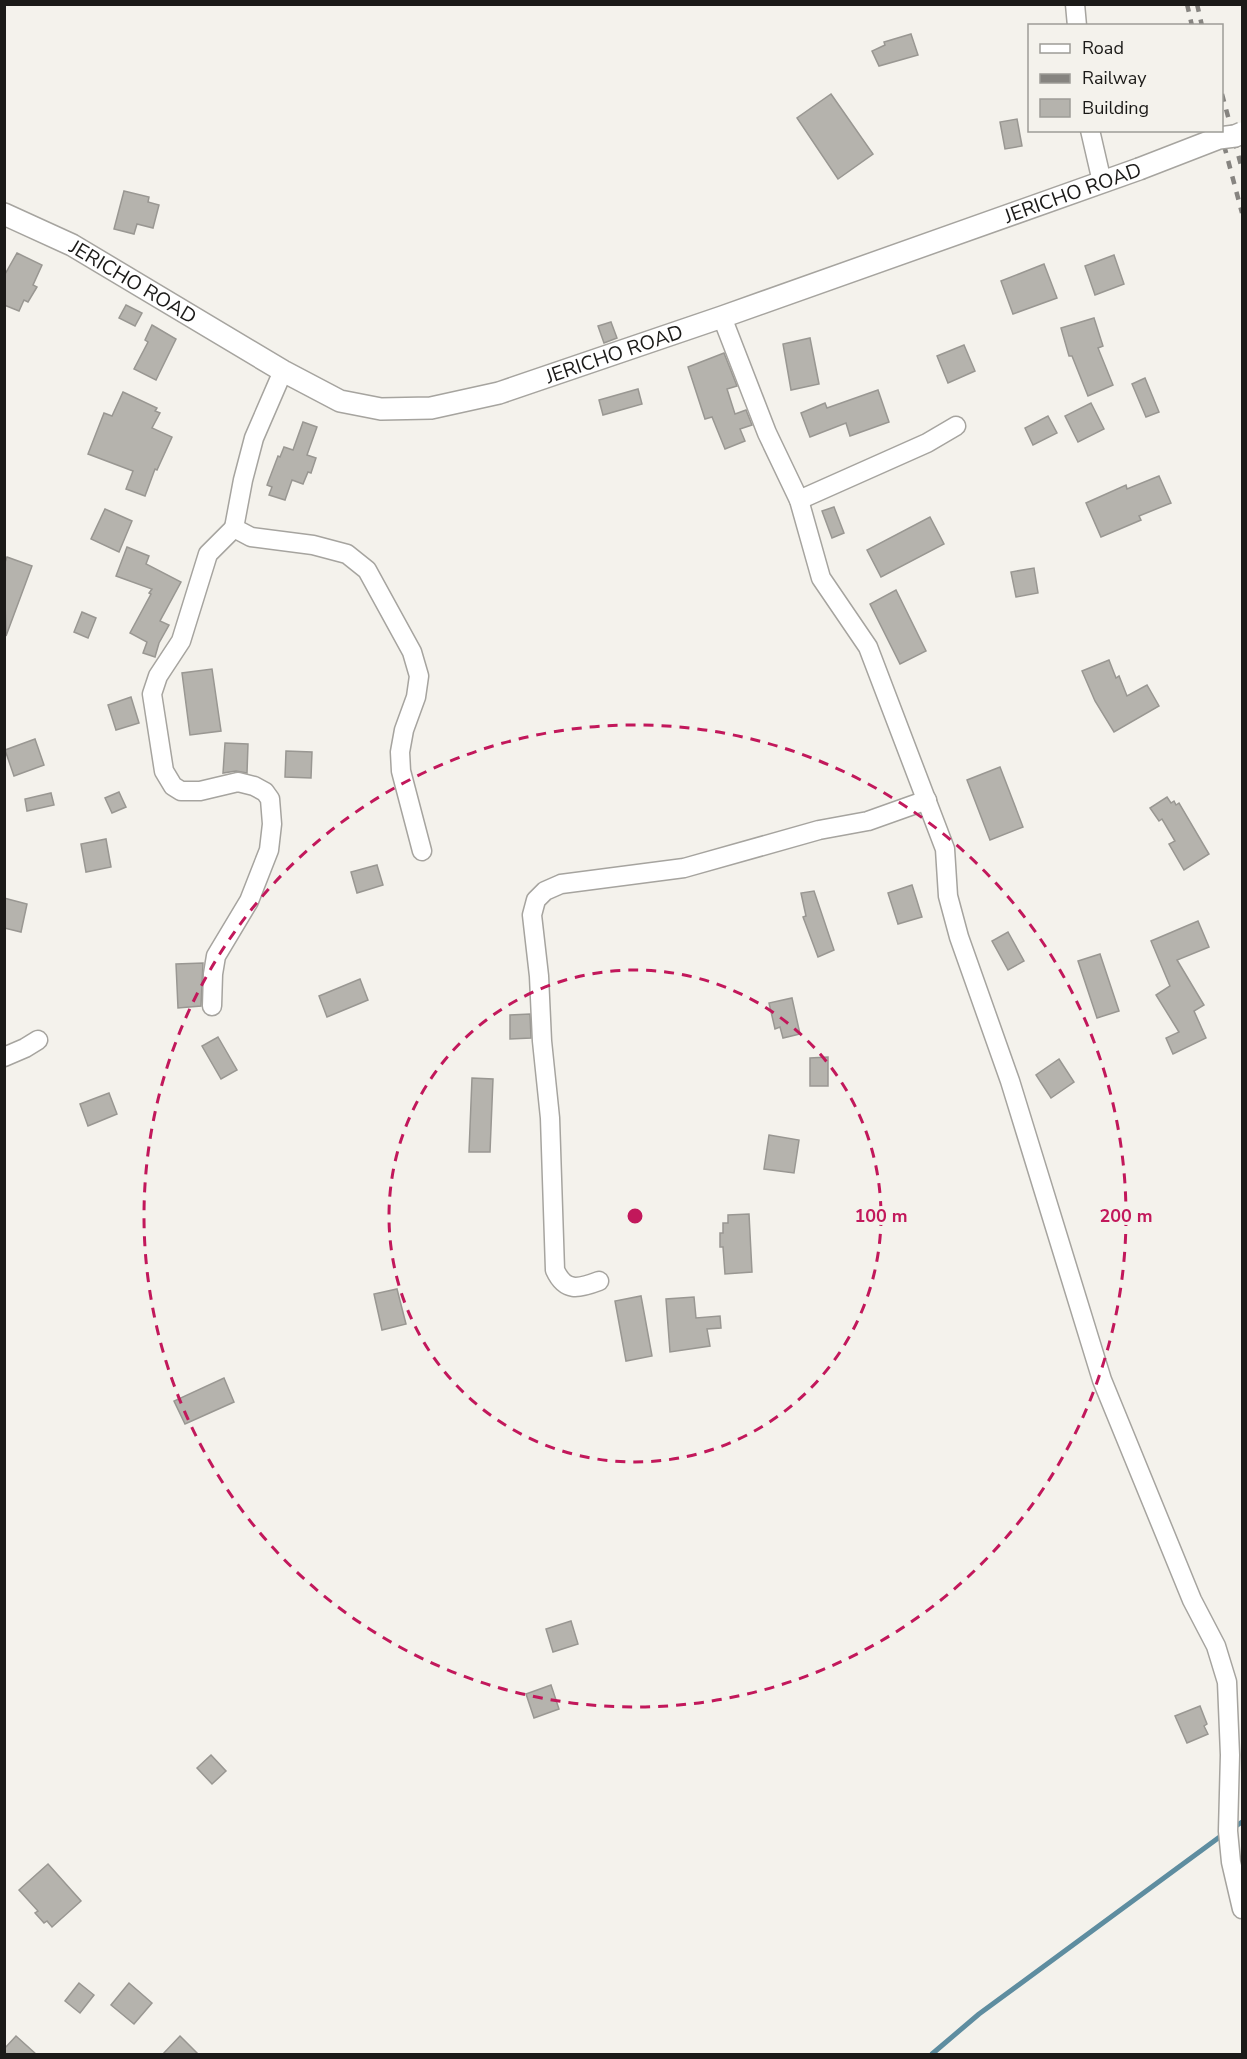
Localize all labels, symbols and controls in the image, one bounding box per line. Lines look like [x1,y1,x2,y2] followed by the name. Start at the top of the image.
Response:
[1028,24,1223,132] legend
[1082,36,1124,60] text: Road
[1082,66,1147,90] text: Railway
[1082,96,1149,120] text: Building
[1000,156,1145,230] street label: JERICHO ROAD
[63,233,202,330] street label: JERICHO ROAD
[541,318,687,390] street label: JERICHO ROAD
[854,1204,908,1228] text: 100 m
[1099,1204,1153,1228] text: 200 m
[625,1206,645,1226] centre of rings

